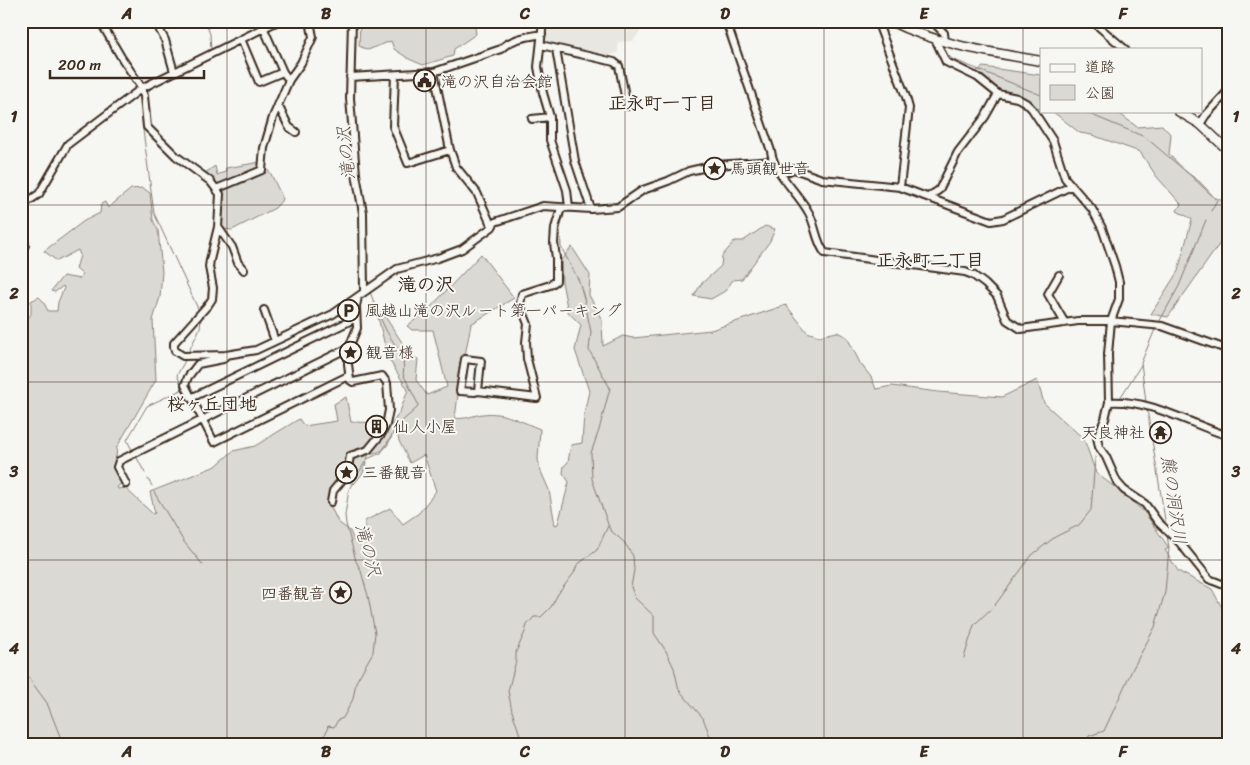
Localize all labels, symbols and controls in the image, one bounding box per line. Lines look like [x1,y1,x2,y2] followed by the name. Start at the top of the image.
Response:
[121,0,132,28] text: A
[321,0,332,28] text: B
[519,0,531,28] text: C
[720,0,730,28] text: D
[920,0,930,28] text: E
[1118,0,1129,28] text: F
[50,48,204,80] scale bar
[1040,48,1202,112] legend
[58,52,102,78] text: 200 m
[1085,54,1115,80] text: 道路
[441,67,553,96] place label: 滝の沢自治会館
[413,69,437,93] public building icon: 滝の沢自治会館
[1085,80,1115,106] text: 公園
[608,87,716,119] district label: 正永町一丁目
[11,102,18,131] text: 1
[1233,102,1240,131] text: 1
[327,123,365,182] water label: 滝の沢
[730,154,810,183] place label: 馬頭観世音
[702,156,726,180] place icon: 馬頭観世音
[876,244,984,276] district label: 正永町二丁目
[397,268,455,301] district label: 滝の沢
[8,279,19,308] text: 2
[1230,279,1241,308] text: 2
[365,296,622,325] place label: 風越山滝の沢ルート第一パーキング
[337,298,361,322] parking icon: 風越山滝の沢ルート第一パーキング
[366,338,414,367] place label: 観音様
[338,340,362,364] place icon: 観音様
[167,388,257,420] district label: 桜ヶ丘団地
[393,412,457,441] place label: 仙人小屋
[365,414,389,438] building icon: 仙人小屋
[1081,418,1145,447] place label: 天良神社
[1149,420,1173,444] temple icon: 天良神社
[1152,453,1196,547] water label: 熊の洞沢川
[9,457,19,486] text: 3
[1231,457,1241,486] text: 3
[362,458,426,487] place label: 三番観音
[334,460,358,484] place icon: 三番観音
[346,520,391,581] water label: 滝の沢
[261,579,325,608] place label: 四番観音
[329,581,353,605] place icon: 四番観音
[8,634,19,663] text: 4
[1230,634,1241,663] text: 4
[121,737,132,765] text: A
[321,737,332,765] text: B
[519,737,531,765] text: C
[720,737,730,765] text: D
[920,737,930,765] text: E
[1118,737,1129,765] text: F

